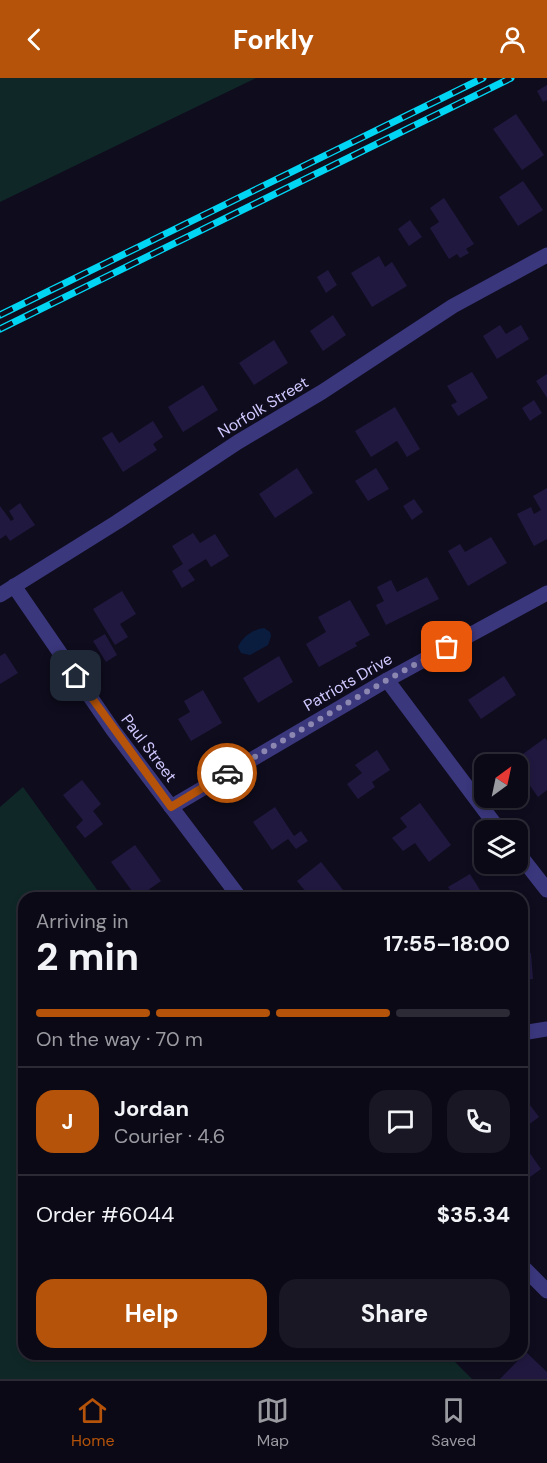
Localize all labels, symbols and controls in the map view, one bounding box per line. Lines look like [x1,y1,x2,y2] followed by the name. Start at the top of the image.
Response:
[233,22,314,57] text: Forkly
[18,23,51,56] icon: back
[496,23,529,56] icon: person
[214,372,312,442] street label: Norfolk Street
[421,621,472,672] pin
[430,630,463,663] icon: bag
[300,648,396,716] street label: Patriots Drive
[50,650,101,701] pin
[59,659,92,692] icon: home
[117,710,181,786] street label: Paul Street
[197,743,257,803] courier
[474,754,528,808] north arrow
[474,754,528,874] map controls
[211,757,244,790] icon: car
[474,820,528,874] button: layers
[36,908,128,934] text: Arriving in
[383,929,510,958] text: 17:55–18:00
[36,931,139,982] text: 2 min
[36,1026,203,1052] text: On the way · 70 m
[369,1090,432,1153] button: chat
[447,1090,510,1153] button: phone
[114,1094,189,1123] text: Jordan
[62,1107,73,1136] text: J
[114,1123,225,1149] text: Courier · 4.6
[36,1200,174,1229] text: Order #6044
[437,1200,510,1229] text: $35.34
[36,1279,267,1348] button: Help
[279,1279,510,1348] button: Share
[71,1394,115,1451] tab: Home
[256,1394,289,1451] tab: Map
[431,1394,476,1451] tab: Saved

